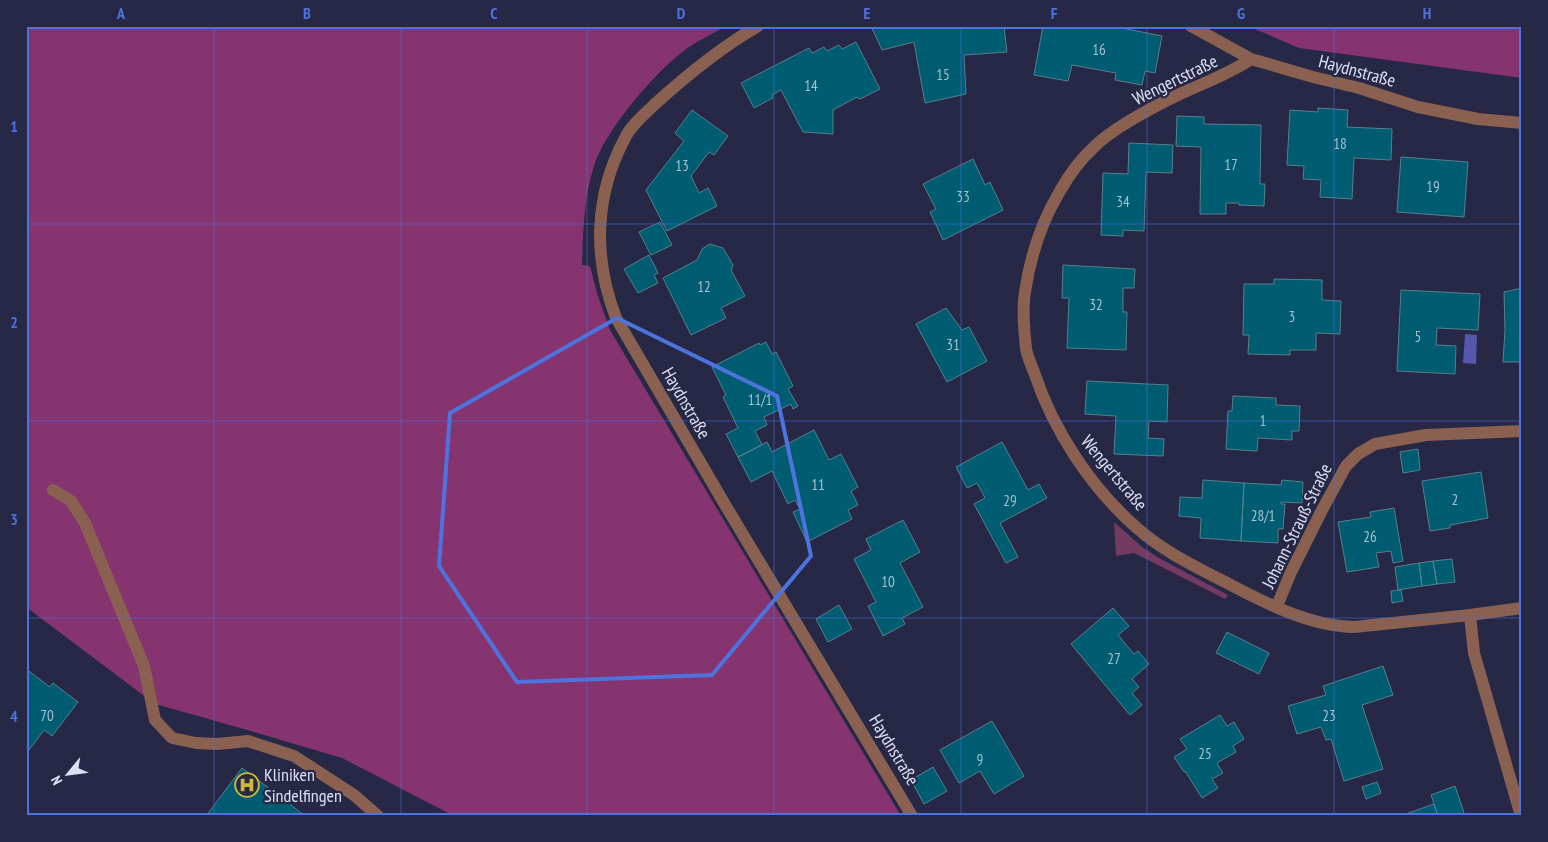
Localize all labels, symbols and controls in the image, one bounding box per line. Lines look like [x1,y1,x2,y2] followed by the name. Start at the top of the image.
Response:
[116,3,126,23] text: A
[303,3,311,23] text: B
[490,3,498,23] text: C
[677,3,686,23] text: D
[864,3,871,23] text: E
[1051,3,1058,23] text: F
[1237,3,1245,23] text: G
[1423,3,1431,23] text: H
[1092,40,1106,59] house number: 16
[1129,49,1221,110] street label: Wengertstraße
[1316,49,1398,92] street label: Haydnstraße
[936,65,950,84] house number: 15
[804,76,818,95] house number: 14
[10,116,18,136] text: 1
[1333,134,1347,153] house number: 18
[1224,155,1238,174] house number: 17
[675,156,689,175] house number: 13
[1426,177,1440,196] house number: 19
[956,187,970,206] house number: 33
[1116,192,1130,211] house number: 34
[697,277,711,296] house number: 12
[1089,295,1103,314] house number: 32
[1289,307,1295,326] house number: 3
[10,312,18,332] text: 2
[1415,327,1421,346] house number: 5
[946,335,960,354] house number: 31
[657,363,716,443] street label: Haydnstraße
[748,390,772,409] house number: 11/1
[1260,411,1266,430] house number: 1
[1076,430,1153,515] street label: Wengertstraße
[1256,460,1337,593] street label: Johann-Strauß-Straße
[811,475,825,494] house number: 11
[1452,490,1458,509] house number: 2
[1003,491,1017,510] house number: 29
[1251,506,1275,525] house number: 28/1
[10,509,18,529] text: 3
[1363,527,1377,546] house number: 26
[881,572,895,591] house number: 10
[1107,649,1121,668] house number: 27
[10,706,18,726] text: 4
[40,706,54,725] house number: 70
[1322,706,1336,725] house number: 23
[864,710,925,789] street label: Haydnstraße
[1198,744,1212,763] house number: 25
[42,750,92,800] north arrow
[977,750,983,769] house number: 9
[264,763,342,807] place label: Kliniken Sindelfingen
[234,772,260,798] hospital icon: Kliniken Sindelfingen
[47,773,66,788] text: N

